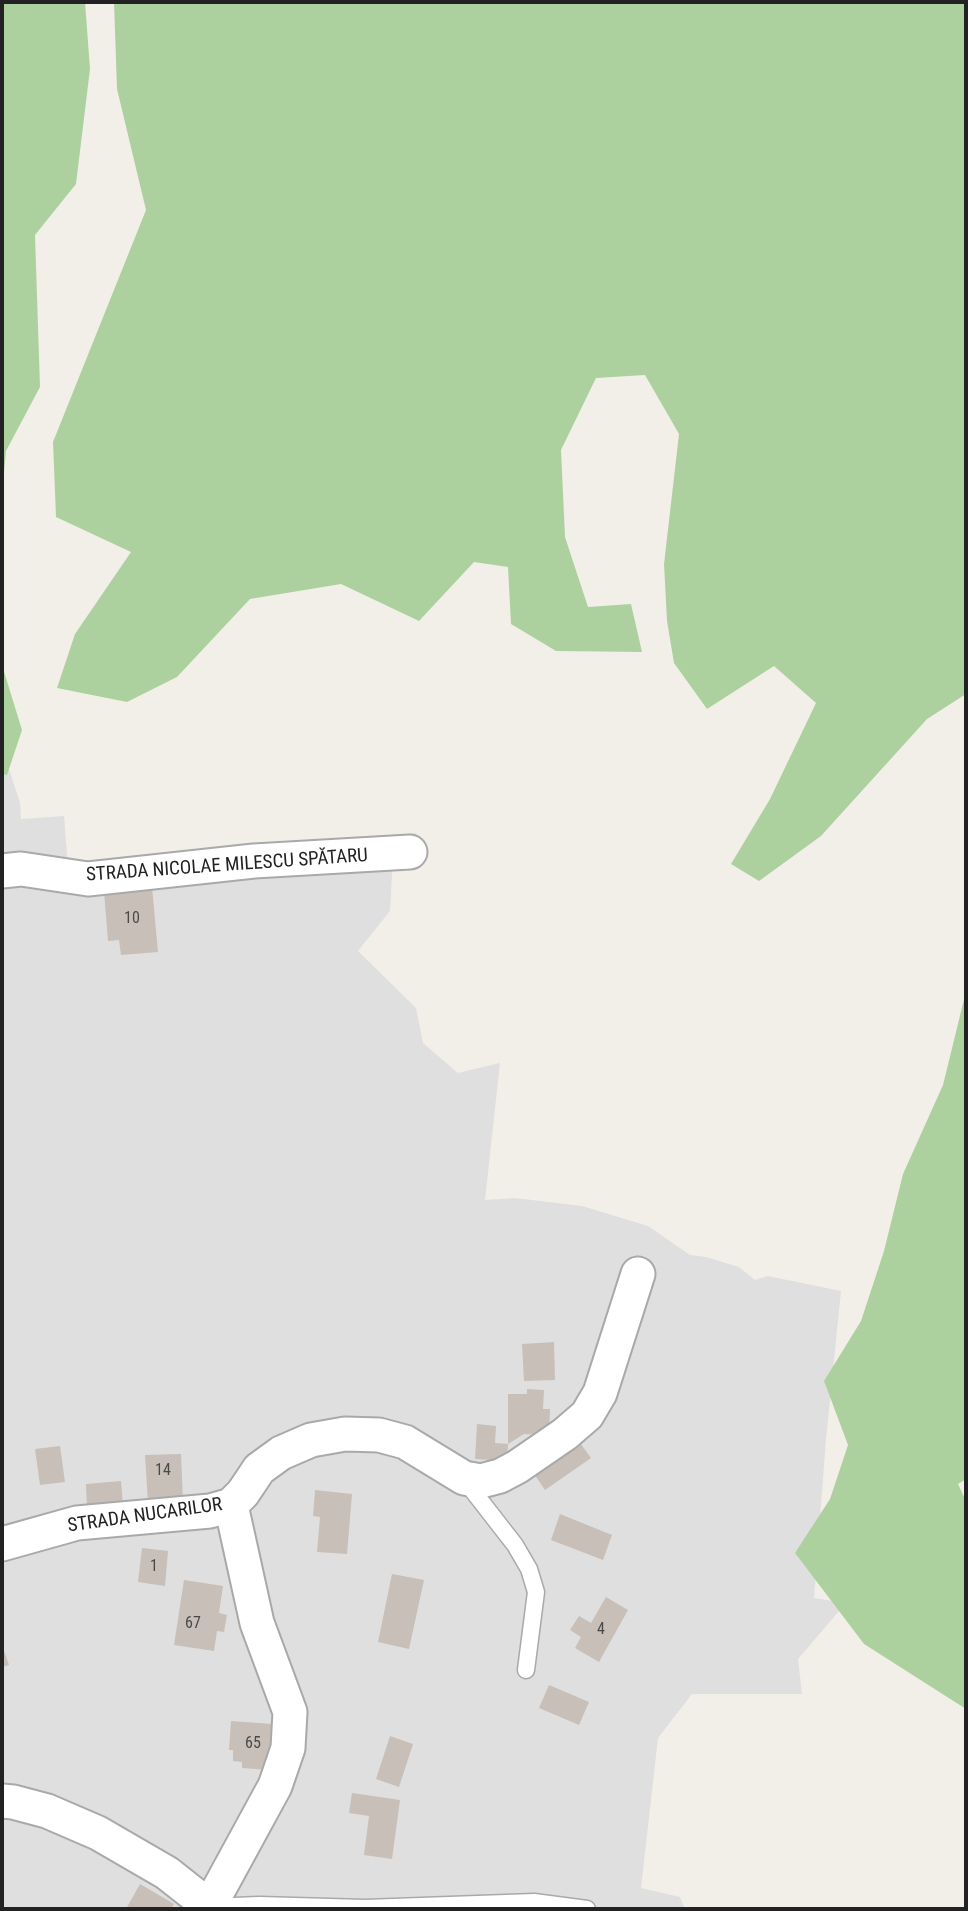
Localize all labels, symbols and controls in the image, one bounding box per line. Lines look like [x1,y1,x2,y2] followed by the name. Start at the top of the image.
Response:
[85,845,369,887] street label: STRADA NICOLAE MILESCU SPĂTARU
[124,909,140,929] house number: 10
[155,1461,171,1481] house number: 14
[66,1494,224,1538] street label: STRADA NUCARILOR
[150,1557,158,1577] house number: 1
[185,1614,201,1634] house number: 67
[597,1620,605,1640] house number: 4
[245,1734,261,1754] house number: 65

